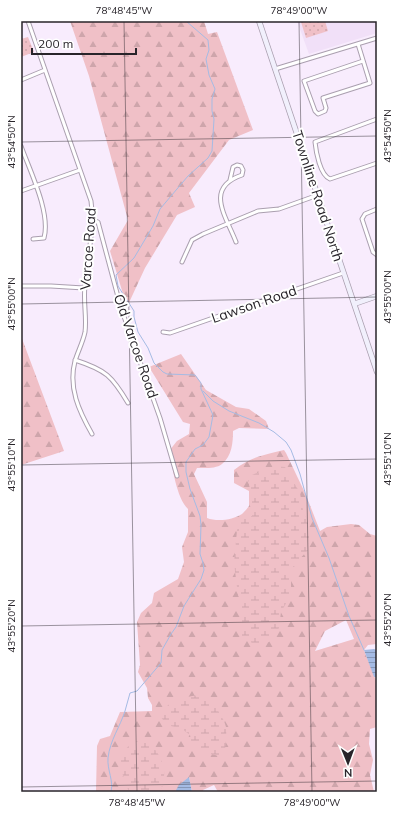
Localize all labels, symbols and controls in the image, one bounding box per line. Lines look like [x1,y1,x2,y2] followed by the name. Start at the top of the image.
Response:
[96,4,152,17] text: 78°48'45"W
[271,4,327,17] text: 78°49'00"W
[32,30,136,56] scale bar
[38,36,73,51] text: 200 m
[381,109,394,163] text: 43°54'50"N
[5,115,18,169] text: 43°54'50"N
[288,128,348,264] street label: Townline Road North
[76,207,100,291] street label: Varcoe Road
[381,270,394,324] text: 43°55'00"N
[5,277,18,331] text: 43°55'00"N
[209,281,299,327] street label: Lawson Road
[110,292,162,400] street label: Old Varcoe Road
[381,432,394,486] text: 43°55'10"N
[5,438,18,492] text: 43°55'10"N
[381,593,394,647] text: 43°55'20"N
[5,599,18,653] text: 43°55'20"N
[328,743,368,783] north arrow
[344,766,352,780] text: N
[109,796,165,809] text: 78°48'45"W
[284,796,340,809] text: 78°49'00"W

